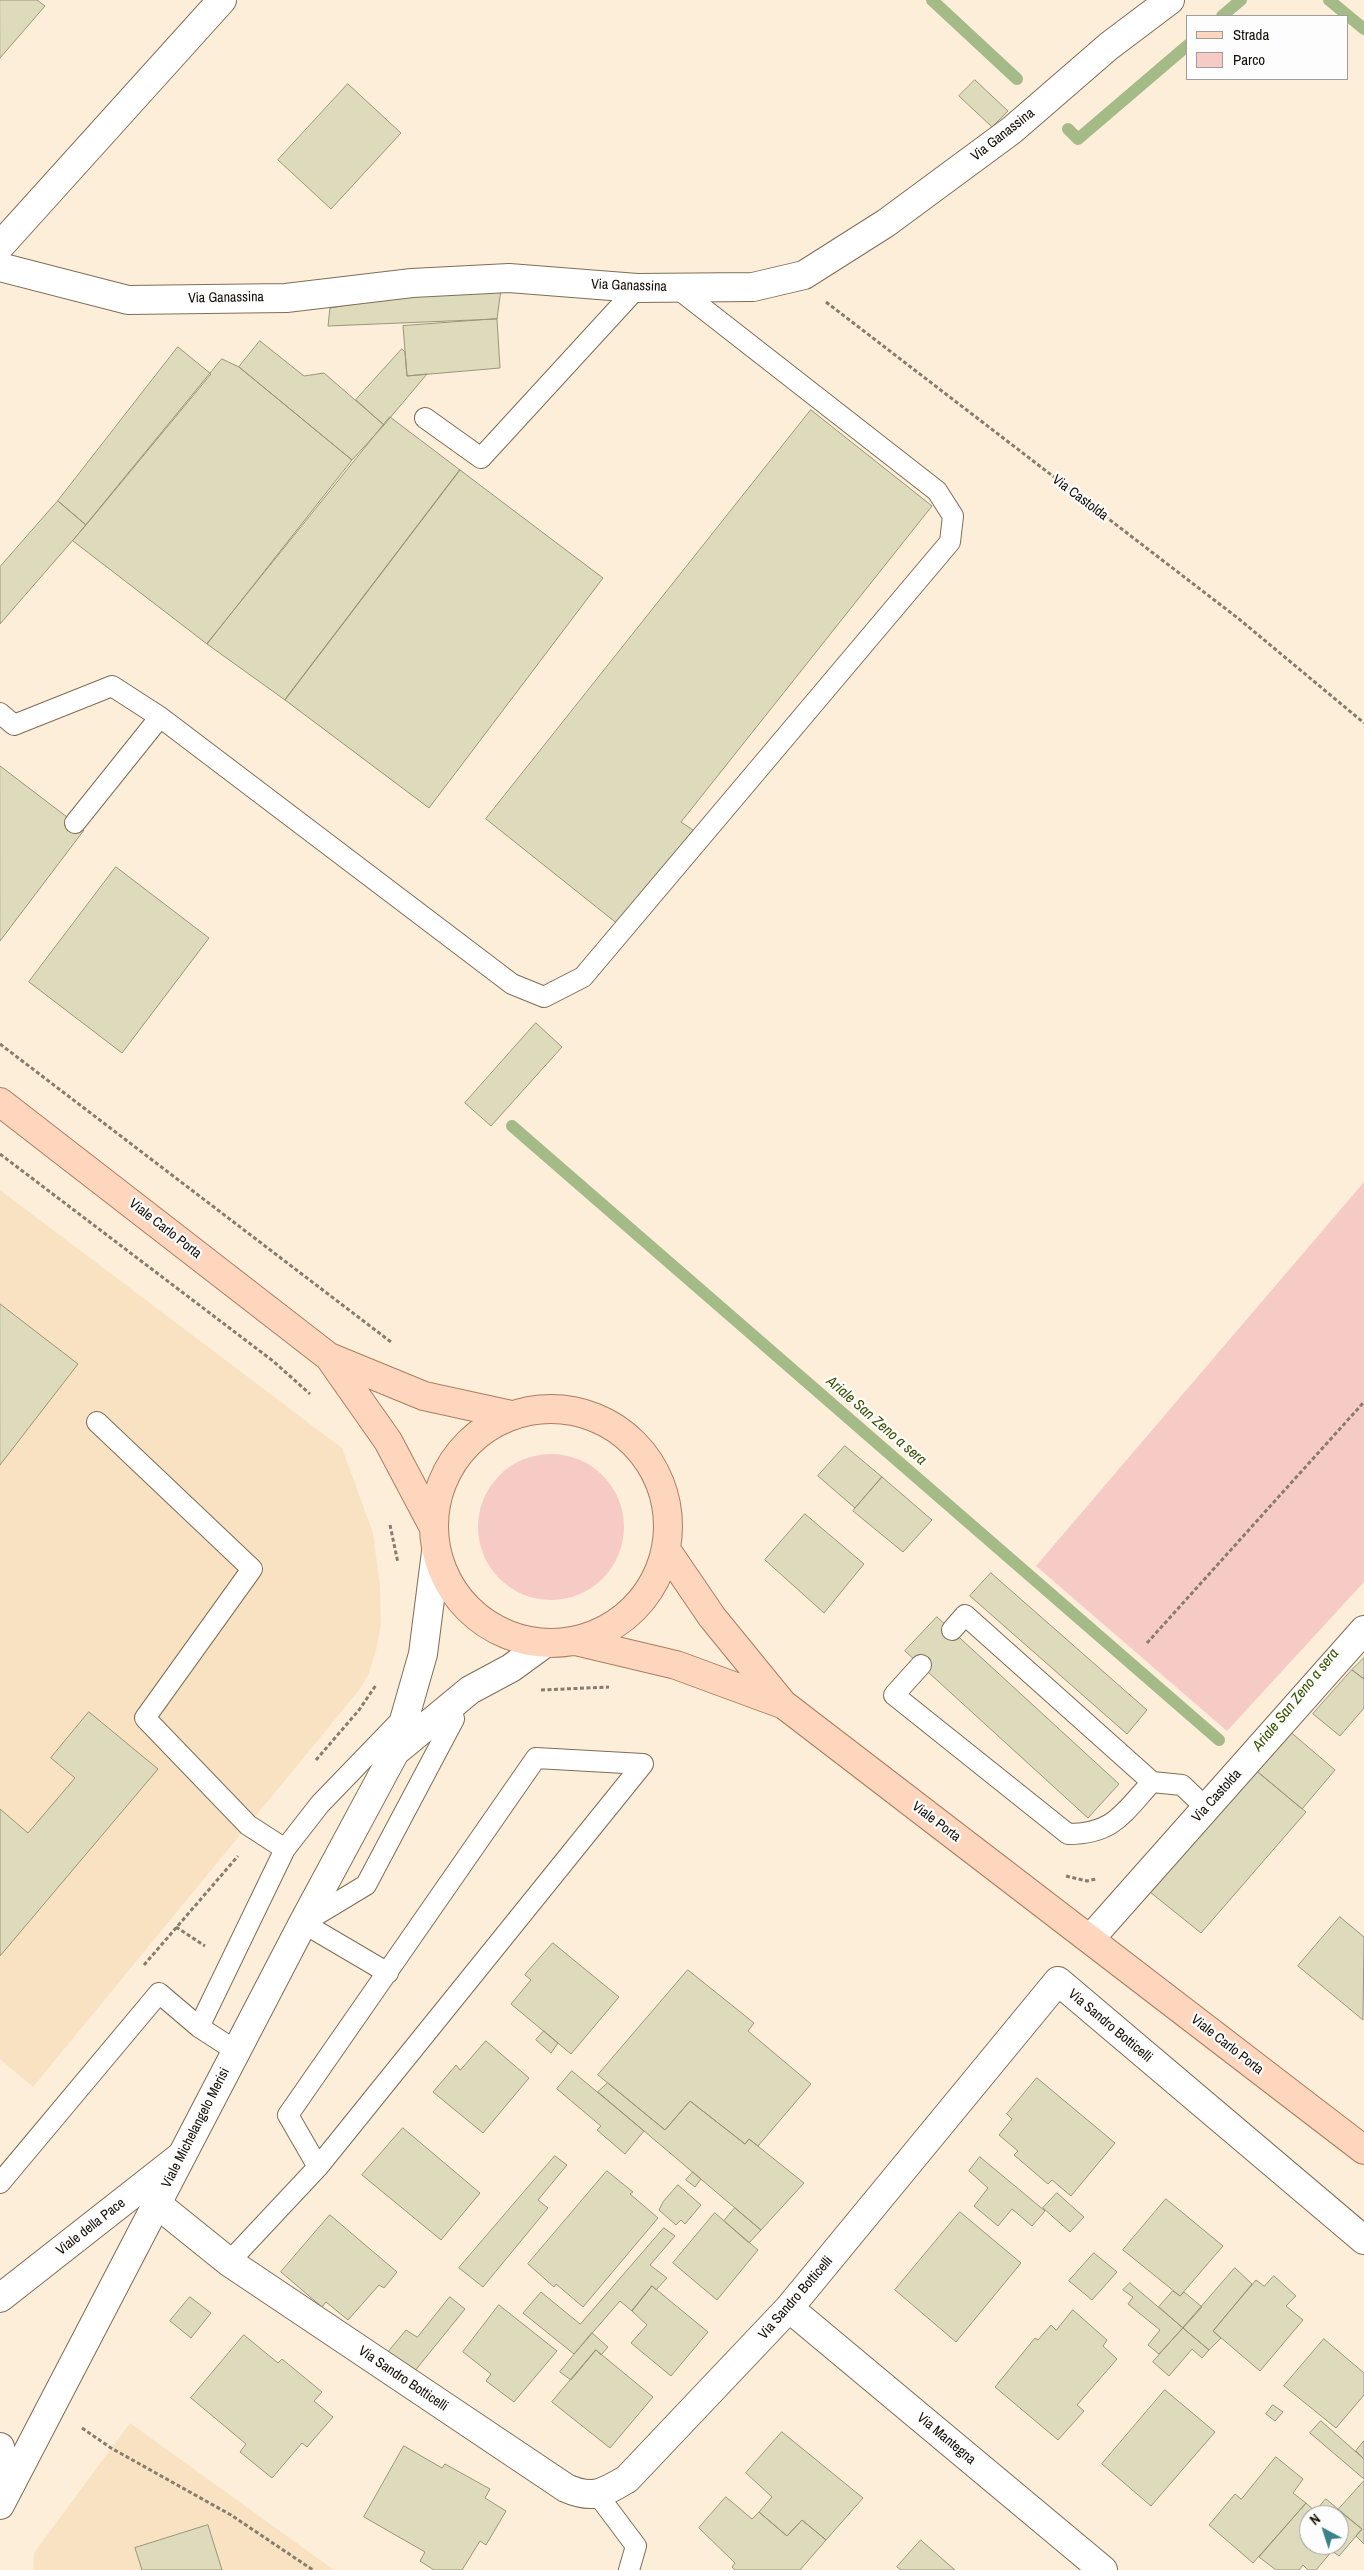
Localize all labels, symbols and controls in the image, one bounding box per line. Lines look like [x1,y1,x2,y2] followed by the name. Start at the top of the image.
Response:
[1186,15,1349,80] legend
[1233,24,1269,45] text: Strada
[1233,49,1265,70] text: Parco
[968,105,1038,165] street label: Via Ganassina
[591,276,667,296] street label: Via Ganassina
[188,289,264,307] street label: Via Ganassina
[1049,472,1111,524] street label: Via Castolda
[125,1196,205,1262] street label: Viale Carlo Porta
[822,1373,930,1469] water label: Ariale San Zeno a sera
[1249,1645,1343,1755] water label: Ariale San Zeno a sera
[1189,1766,1245,1826] street label: Via Castolda
[908,1798,964,1846] street label: Viale Porta
[1065,1986,1155,2066] street label: Via Sandro Botticelli
[1187,2012,1267,2078] street label: Viale Carlo Porta
[158,2065,234,2191] street label: Viale Michelangelo Merisi
[53,2195,129,2259] street label: Viale della Pace
[755,2253,837,2343] street label: Via Sandro Botticelli
[355,2343,451,2415] street label: Via Sandro Botticelli
[913,2410,979,2468] street label: Via Mantegna
[1299,2505,1349,2555] north arrow
[1306,2510,1324,2529] text: N

